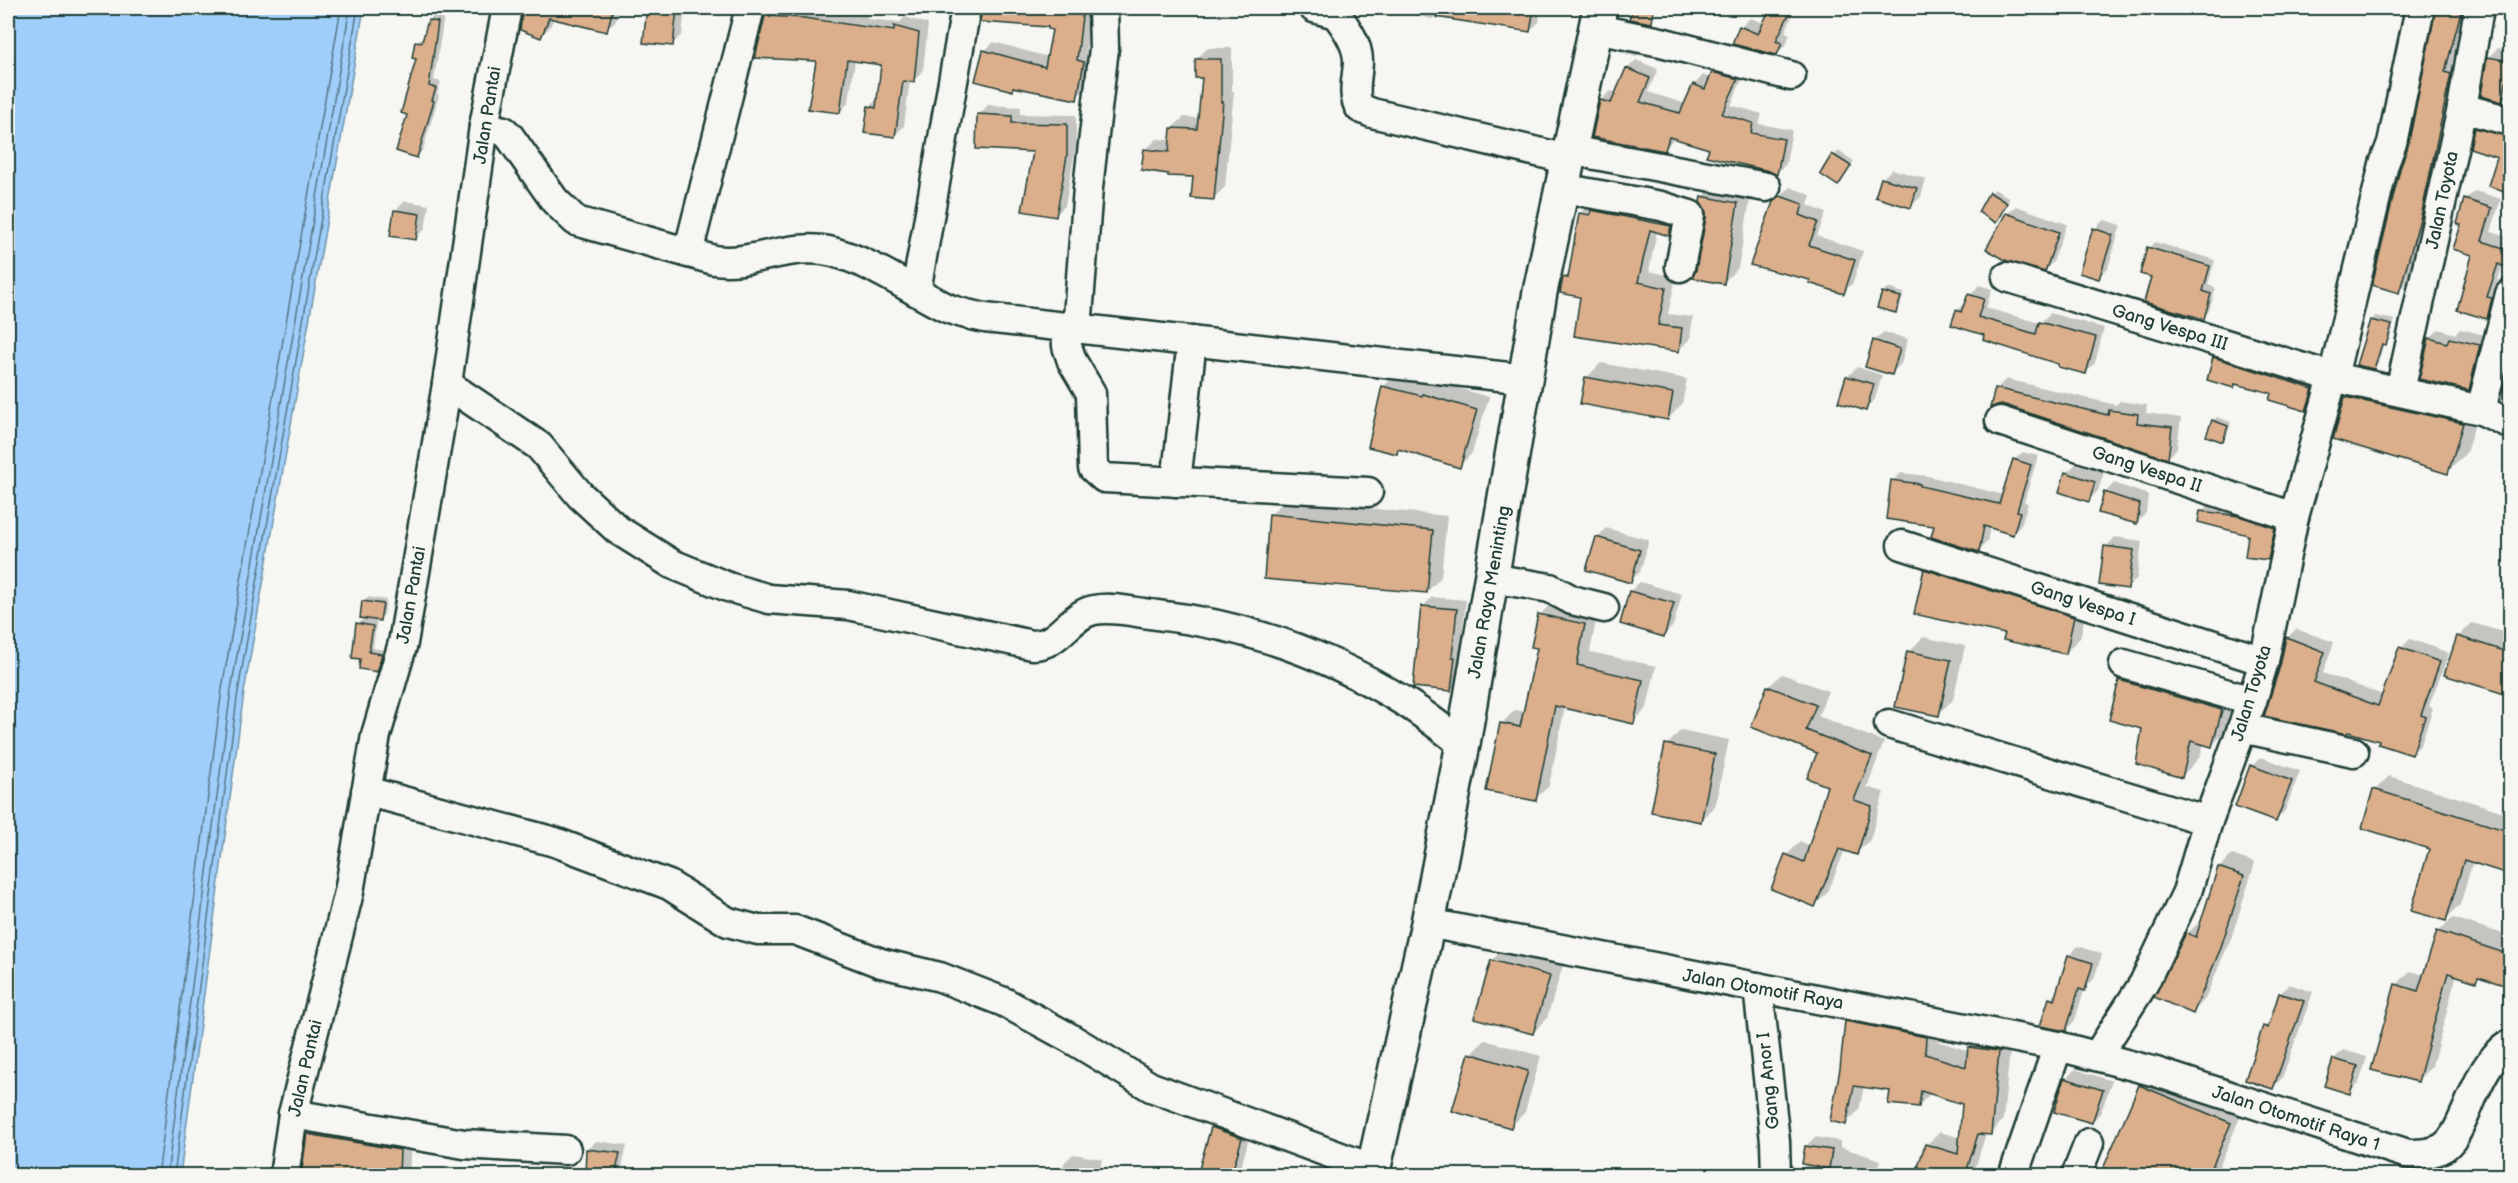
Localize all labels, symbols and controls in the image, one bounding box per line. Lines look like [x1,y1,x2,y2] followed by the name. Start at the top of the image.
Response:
[469,65,506,165] street label: Jalan Pantai
[2422,149,2463,251] street label: Jalan Toyota
[2109,300,2230,355] street label: Gang Vespa III
[2089,442,2205,497] street label: Gang Vespa II
[1464,504,1515,680] street label: Jalan Raya Meninting
[393,545,430,645] street label: Jalan Pantai
[2028,577,2138,630] street label: Gang Vespa I
[2227,642,2276,744] street label: Jalan Toyota
[1681,965,1845,1014] street label: Jalan Otomotif Raya
[284,1018,327,1119] street label: Jalan Pantai
[1753,1031,1784,1130] street label: Gang Anor I
[2209,1081,2382,1155] street label: Jalan Otomotif Raya 1

